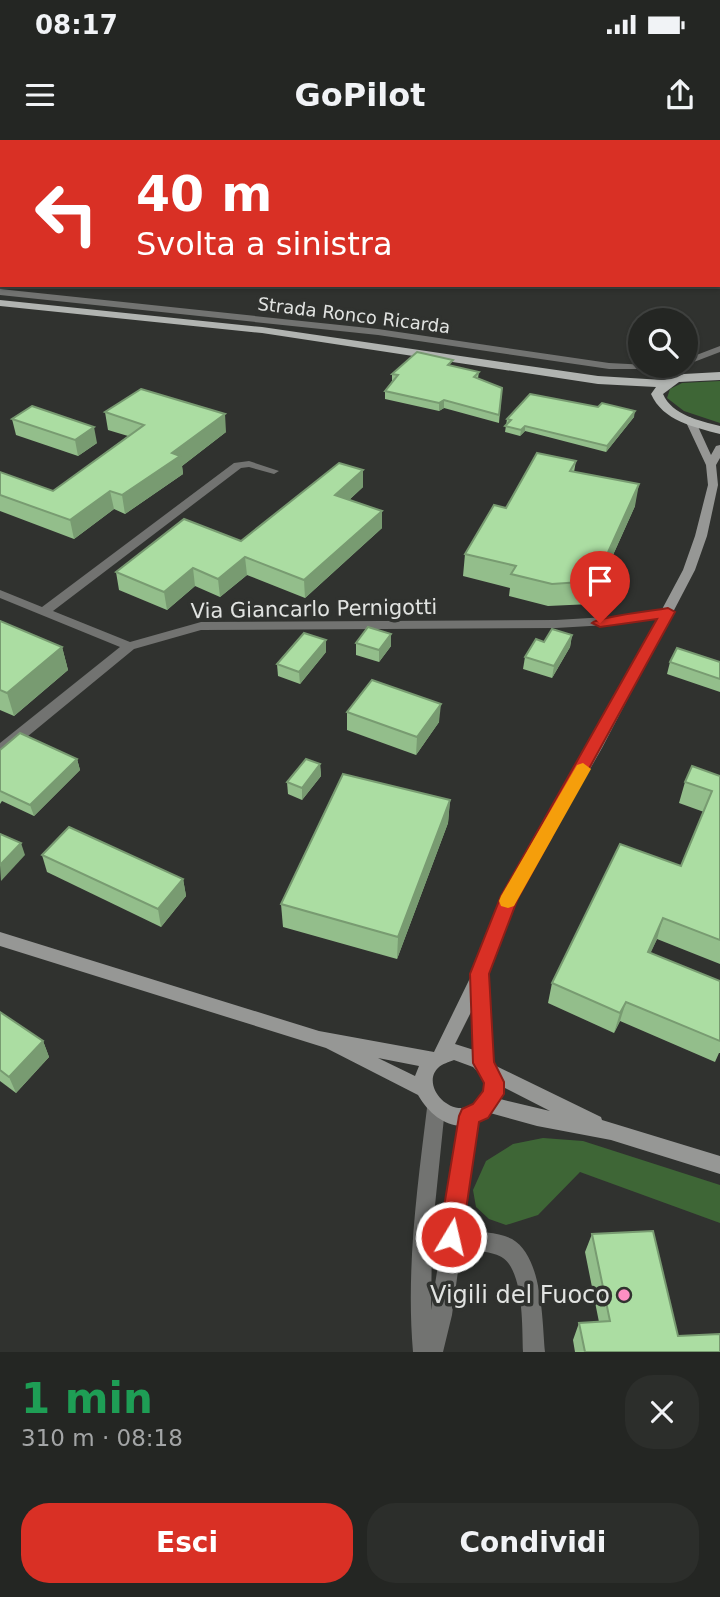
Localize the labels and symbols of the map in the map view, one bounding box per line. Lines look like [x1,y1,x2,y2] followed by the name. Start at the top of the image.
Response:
[257,293,451,337] street label: Strada Ronco Ricarda
[570,551,630,623] pin
[190,595,438,623] street label: Via Giancarlo Pernigotti
[414,1200,488,1274] position arrow
[430,1281,610,1309] place label: Vigili del Fuoco
[616,1287,632,1303] marker: Vigili del Fuoco

